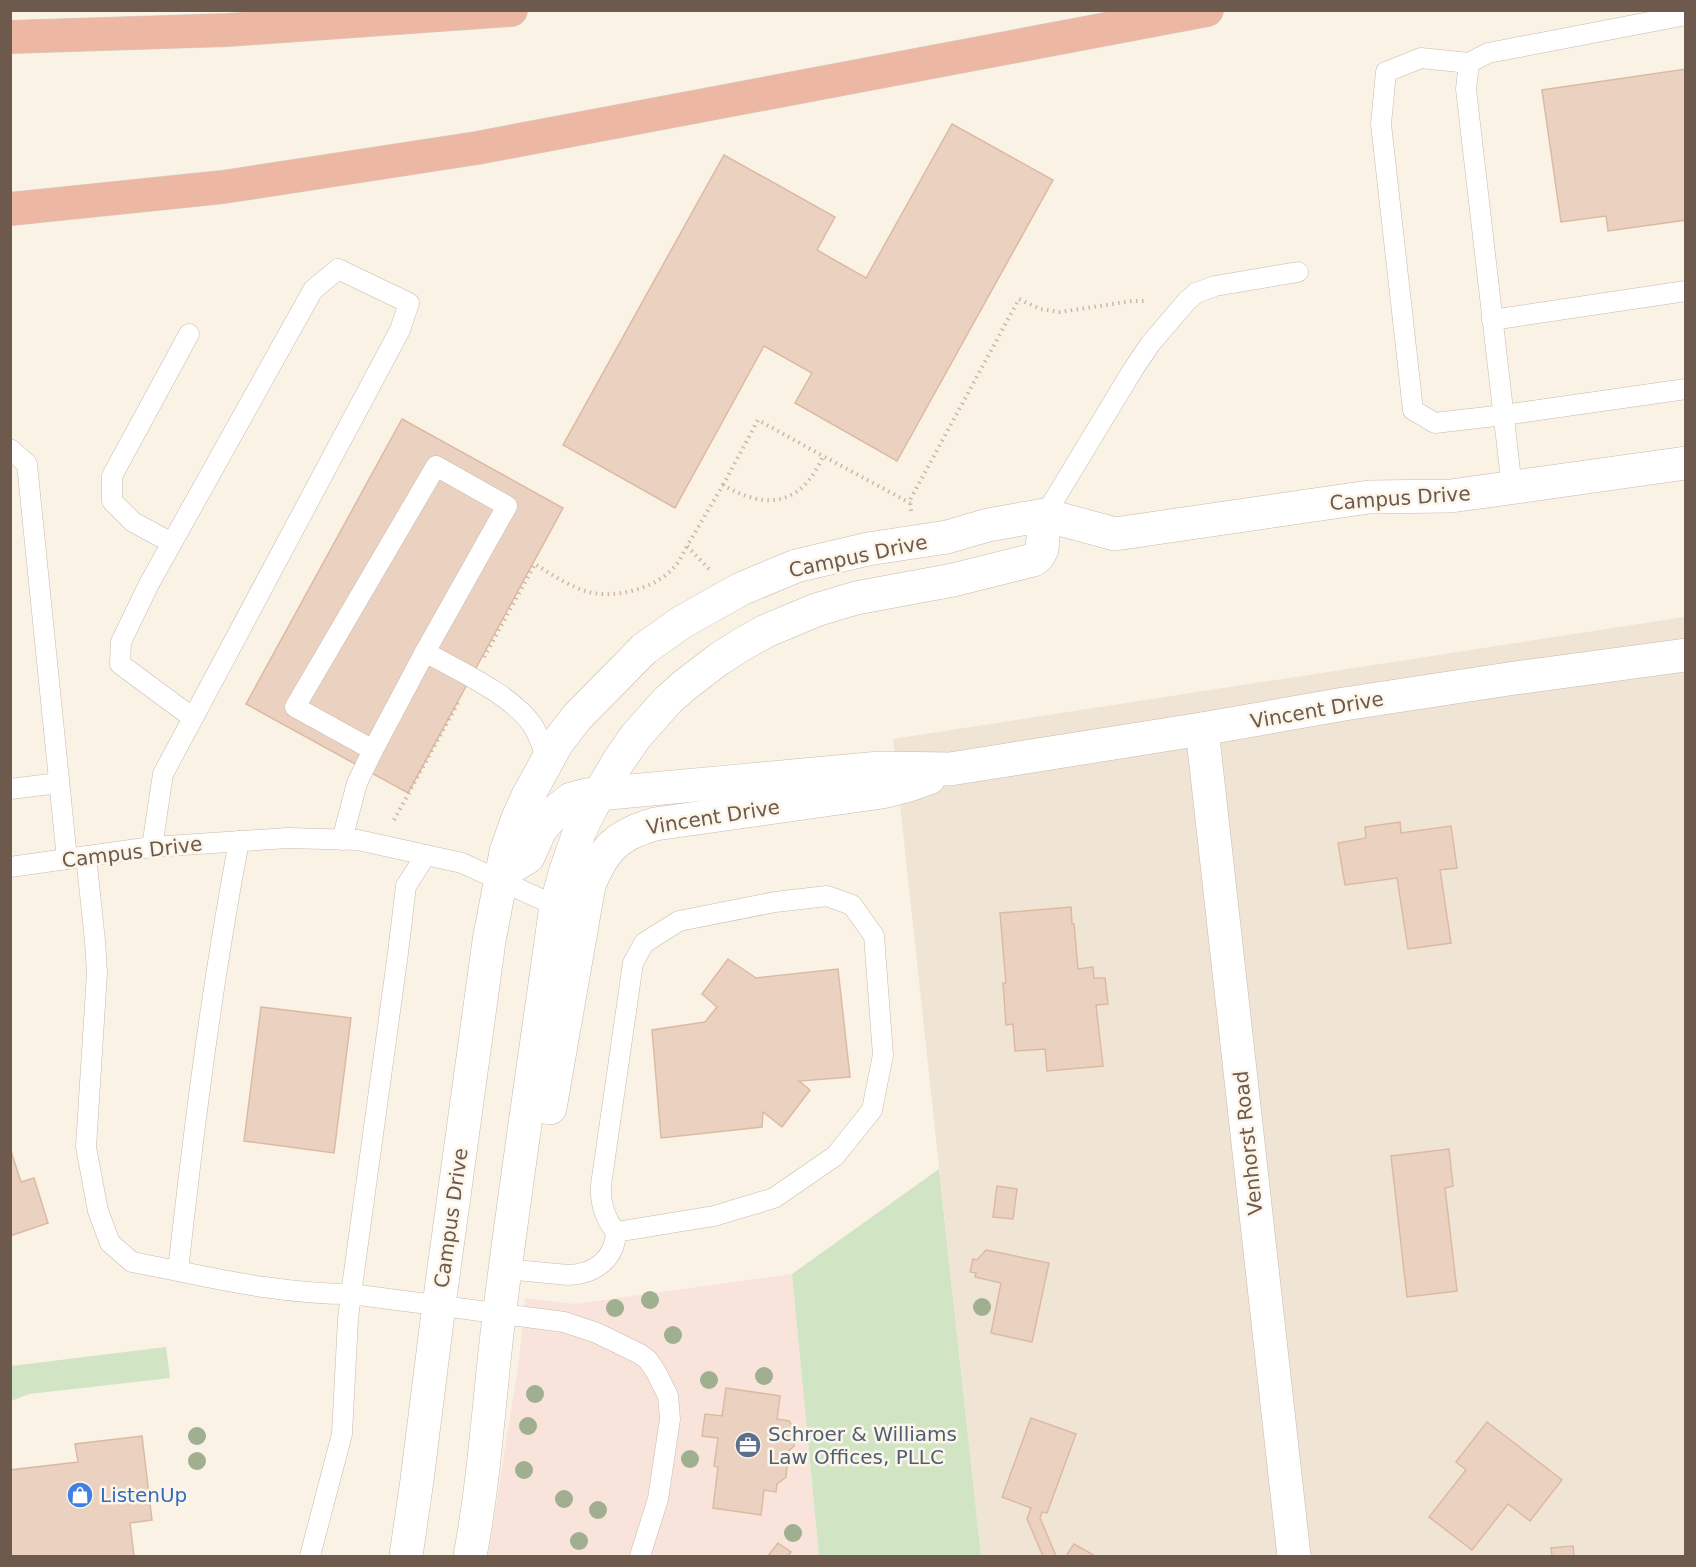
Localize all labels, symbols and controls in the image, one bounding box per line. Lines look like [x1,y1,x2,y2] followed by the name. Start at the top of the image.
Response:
[1329,481,1471,515] street label: Campus Drive
[786,530,930,582] street label: Campus Drive
[1248,686,1386,734] street label: Vincent Drive
[644,795,782,839] street label: Vincent Drive
[60,831,204,873] street label: Campus Drive
[1228,1070,1268,1216] street label: Venhorst Road
[429,1146,473,1290] street label: Campus Drive
[768,1422,957,1469] place label: Schroer & Williams Law Offices, PLLC
[733,1430,763,1460] office icon: Schroer & Williams Law Offices, PLLC
[65,1480,95,1510] shop icon: ListenUp
[100,1483,187,1507] place label: ListenUp

